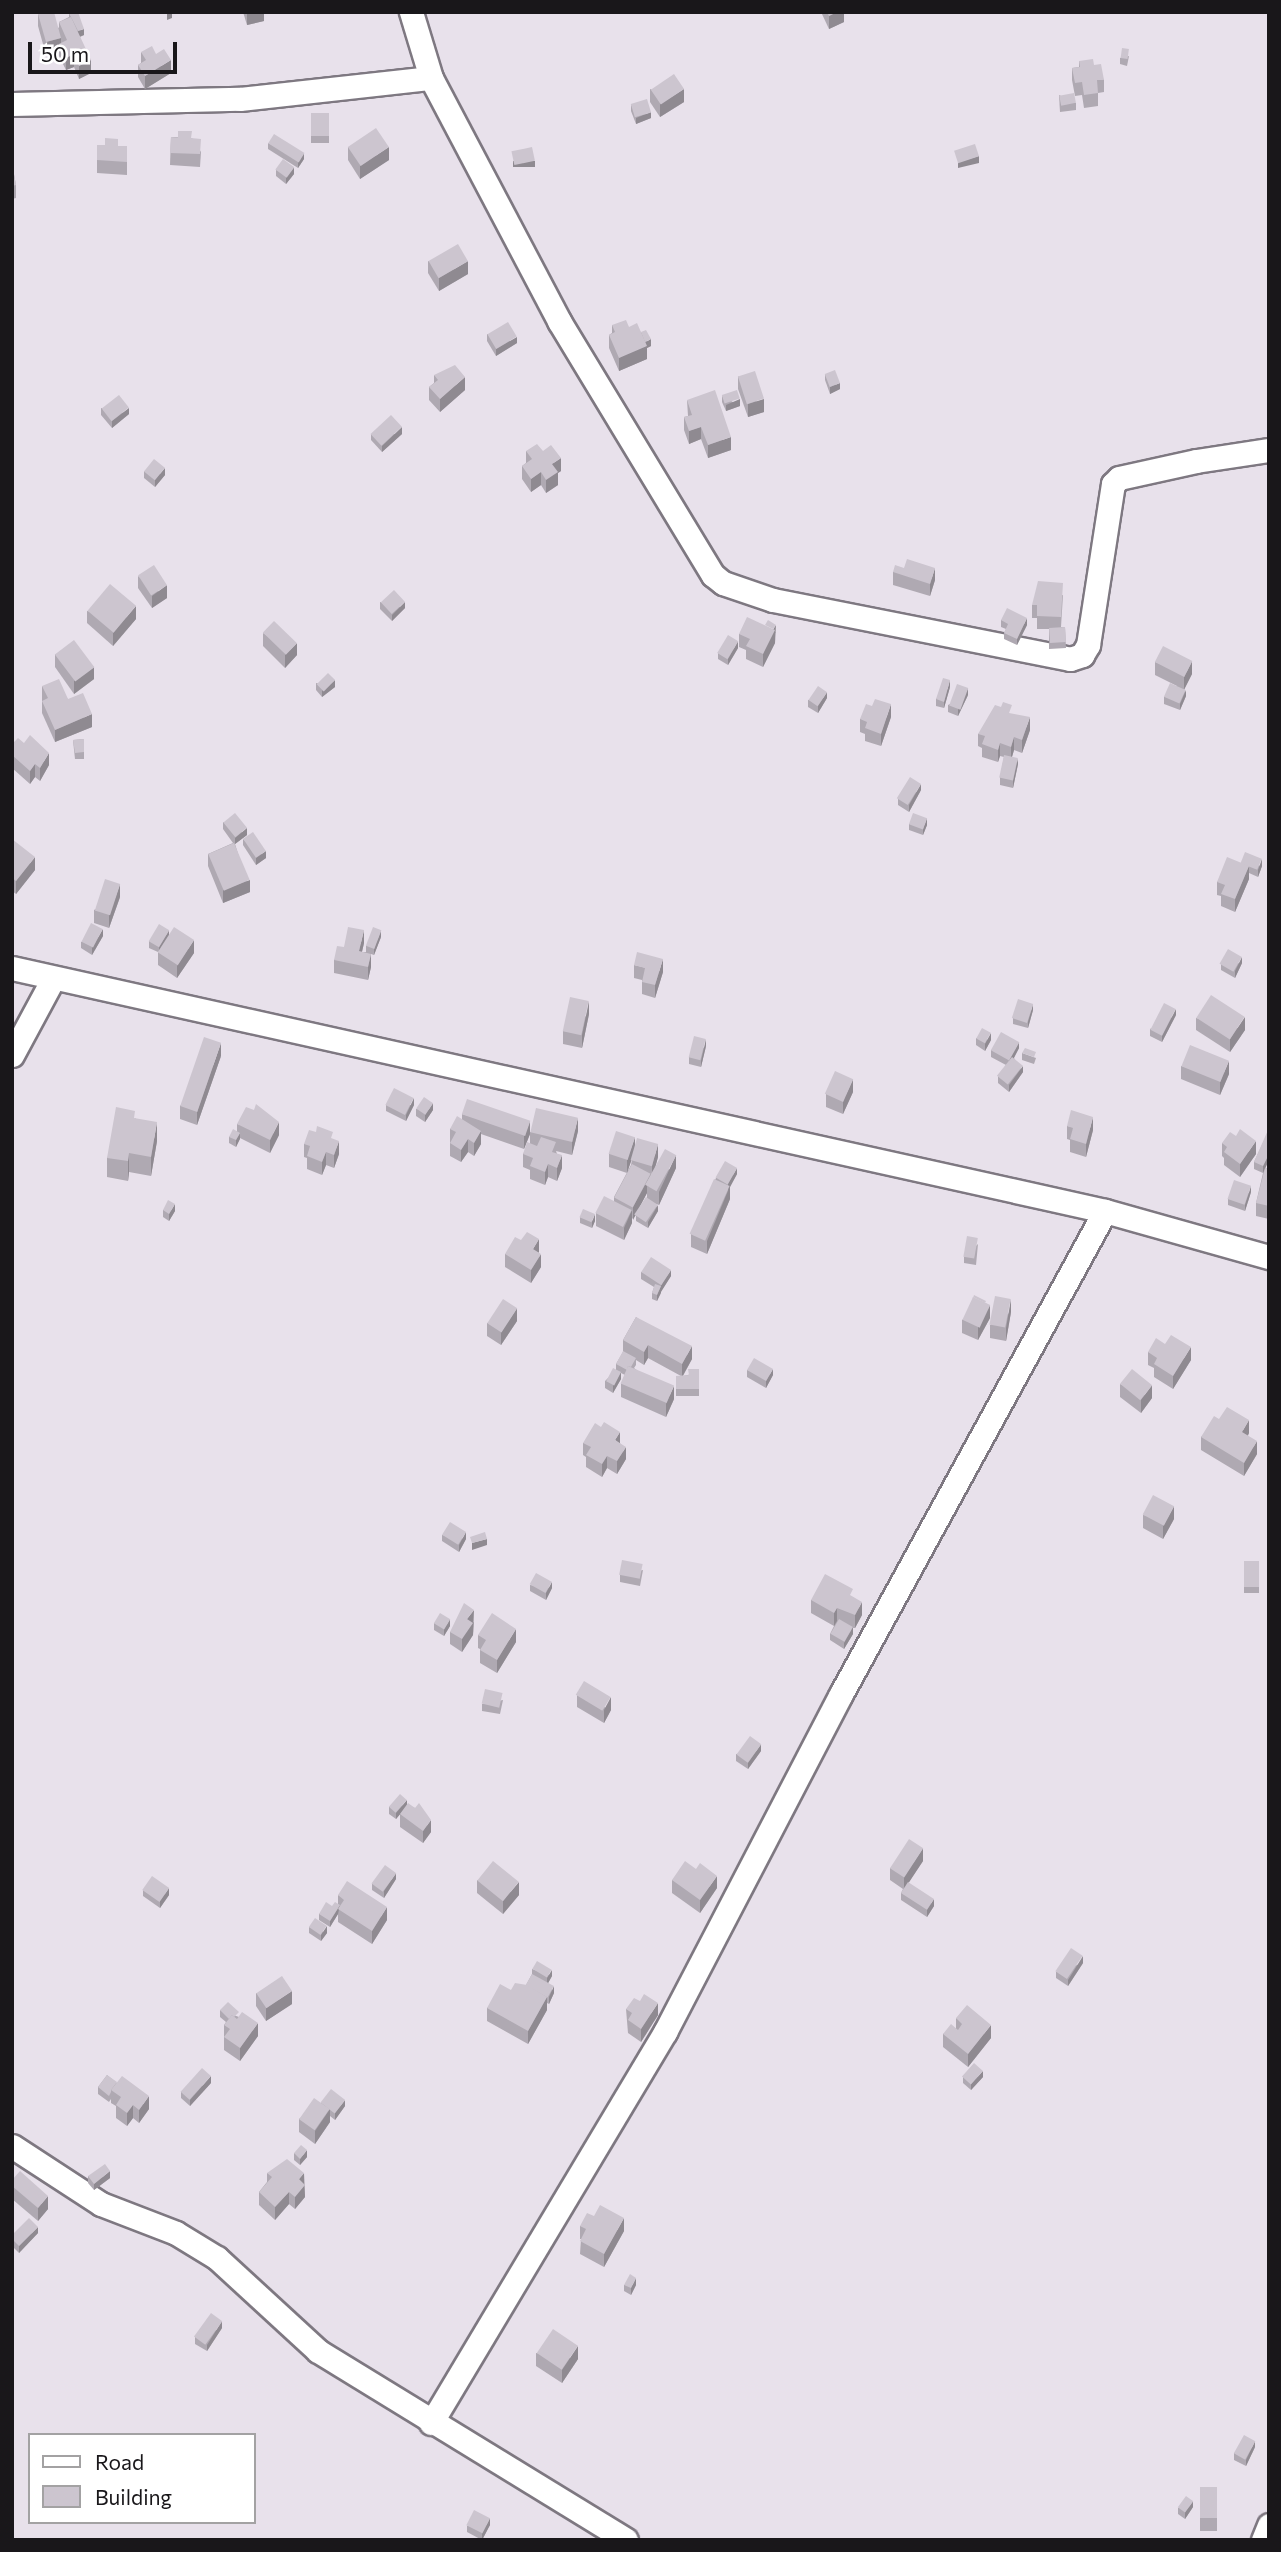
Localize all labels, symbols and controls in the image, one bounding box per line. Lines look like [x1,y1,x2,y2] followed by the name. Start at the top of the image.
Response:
[32,28,180,72] scale bar
[41,41,89,66] text: 50 m
[28,2433,256,2524] legend
[95,2449,144,2474] text: Road
[95,2484,172,2509] text: Building

